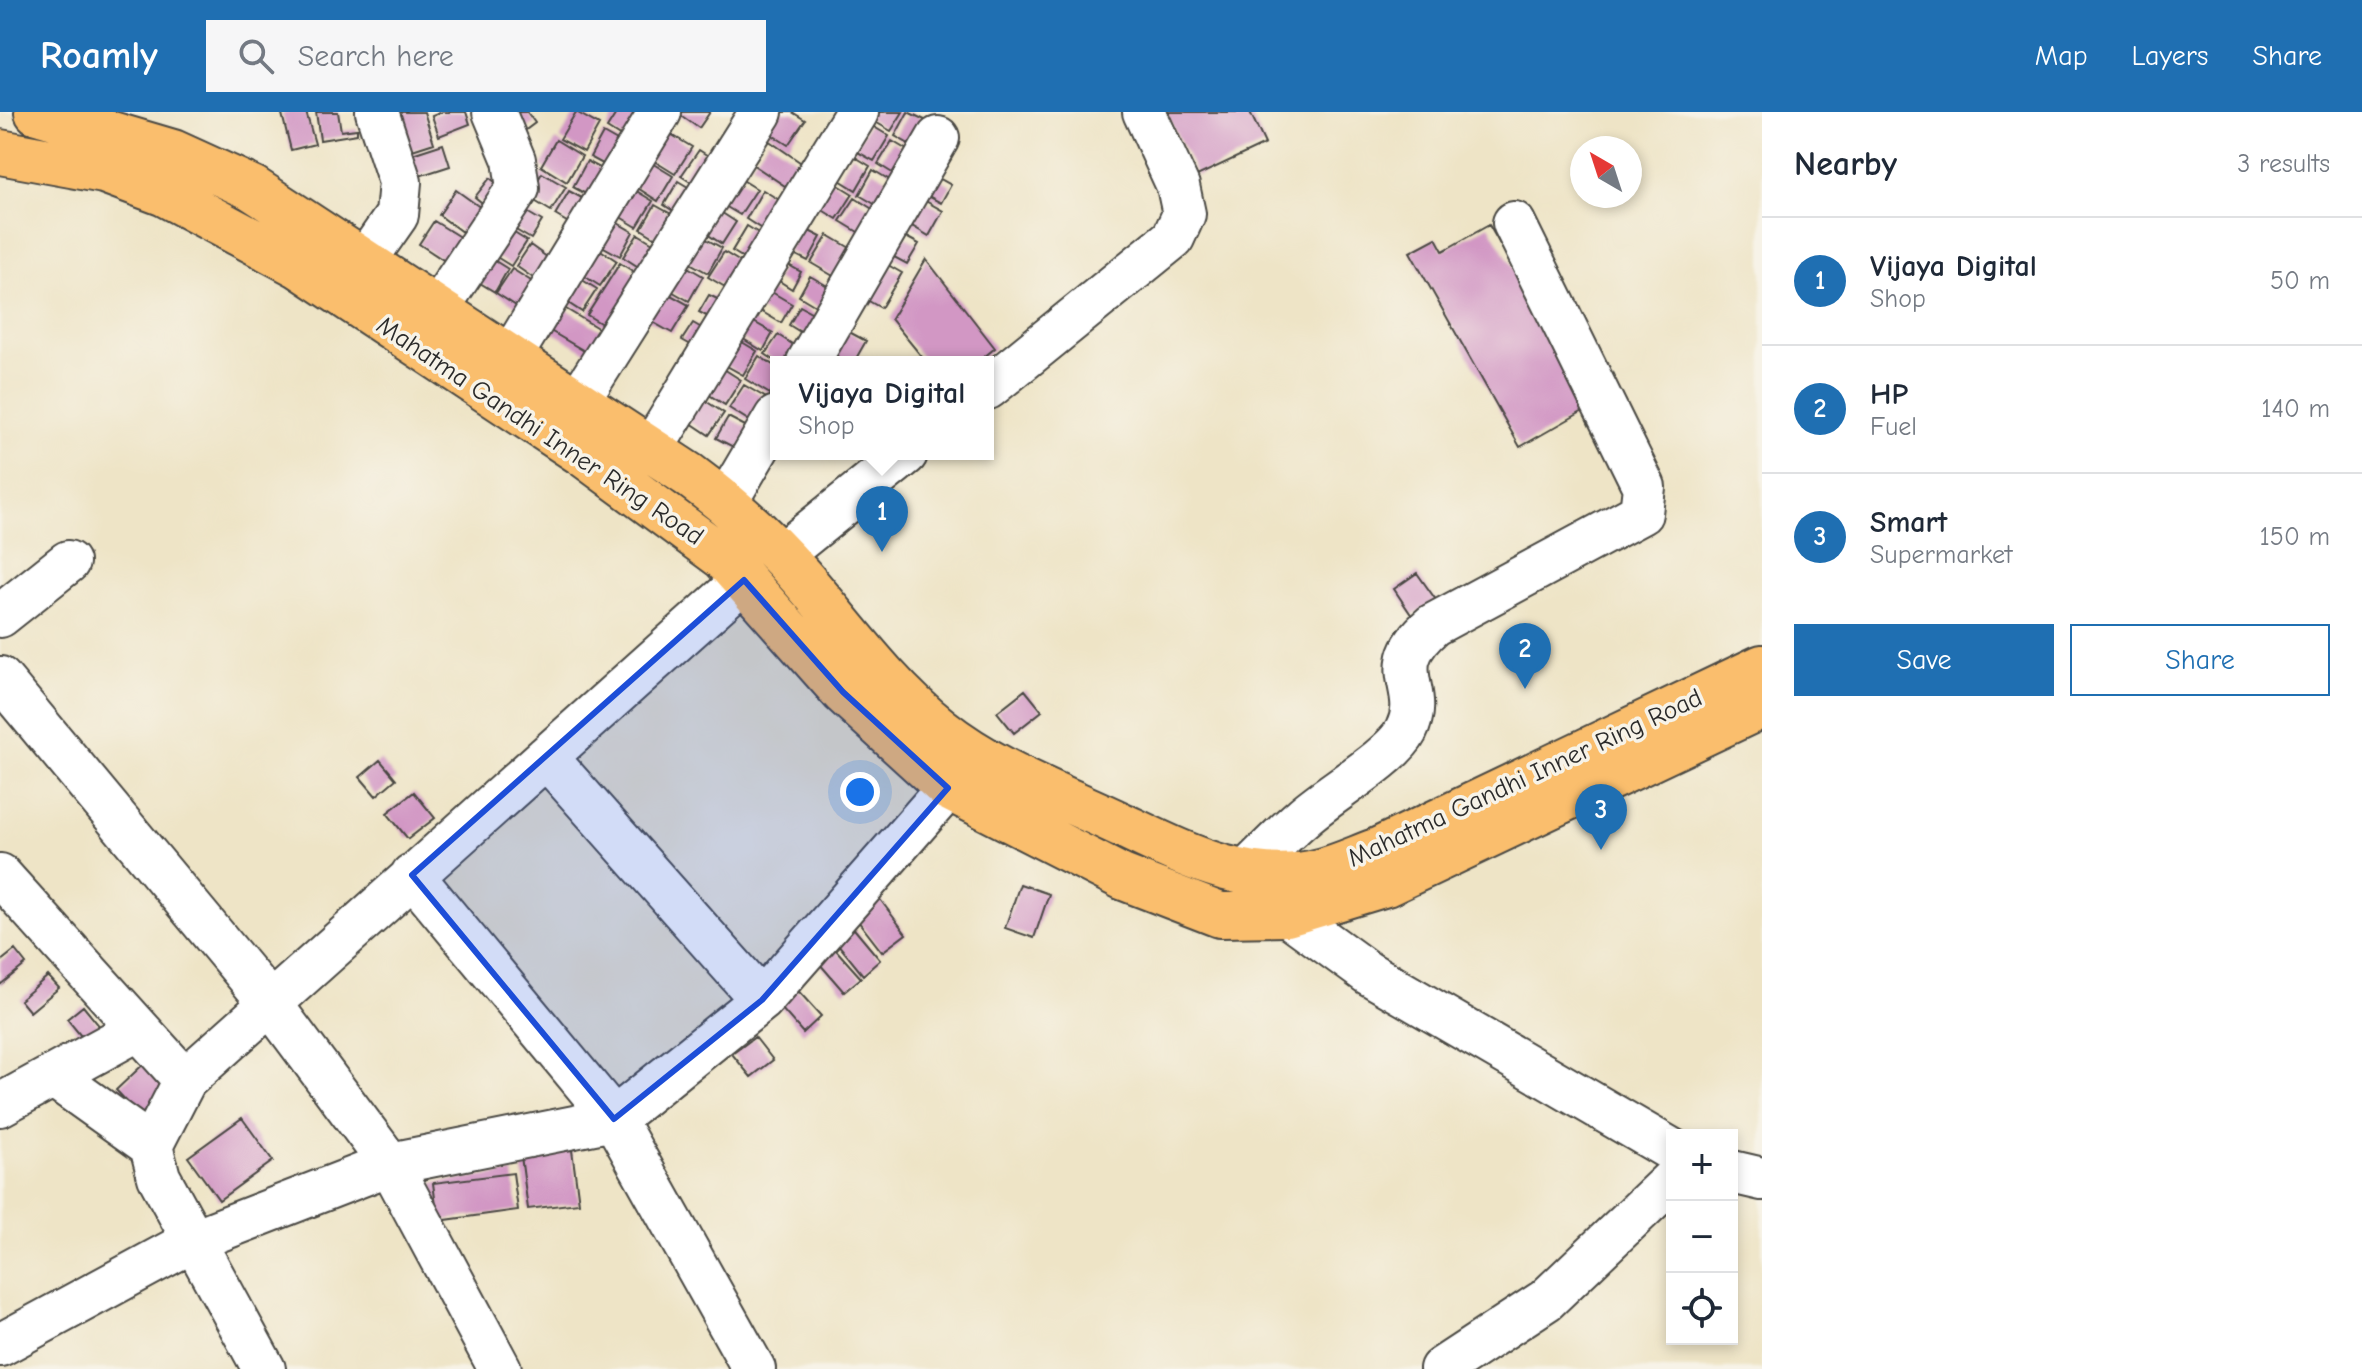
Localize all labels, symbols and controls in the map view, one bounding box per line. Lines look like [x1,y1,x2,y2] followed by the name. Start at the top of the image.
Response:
[206,20,766,92] search box
[40,34,158,78] text: Roamly
[234,34,278,78] icon: search
[298,39,454,74] text: Search here
[2035,40,2088,72] text: Map
[2132,40,2208,72] text: Layers
[2252,40,2322,72] text: Share
[1570,136,1642,208] north arrow
[1794,144,1897,184] text: Nearby
[2237,149,2330,179] text: 3 results
[1870,249,2037,284] text: Vijaya Digital
[1815,266,1825,296] text: 1
[2270,266,2330,296] text: 50 m
[1870,284,1926,314] text: Shop
[371,310,709,552] street label: Mahatma Gandhi Inner Ring Road
[770,356,994,460] popup
[799,376,965,411] text: Vijaya Digital
[1870,377,1908,412] text: HP
[1814,394,1826,424] text: 2
[2261,394,2330,424] text: 140 m
[799,411,854,441] text: Shop
[1870,412,1917,442] text: Fuel
[856,486,908,552] pin: 1
[1870,505,1947,540] text: Smart
[1814,522,1826,552] text: 3
[2260,522,2330,552] text: 150 m
[1870,540,2013,570] text: Supermarket
[1499,623,1551,689] pin: 2
[1794,624,2054,696] button: Save
[2070,624,2330,696] button: Share
[1343,682,1707,874] street label: Mahatma Gandhi Inner Ring Road
[840,772,880,812] your location
[1575,784,1627,850] pin: 3
[1666,1129,1738,1345] map controls
[1666,1129,1738,1201] button: +
[1666,1201,1738,1273] button: −
[1666,1273,1738,1345] button: locate

